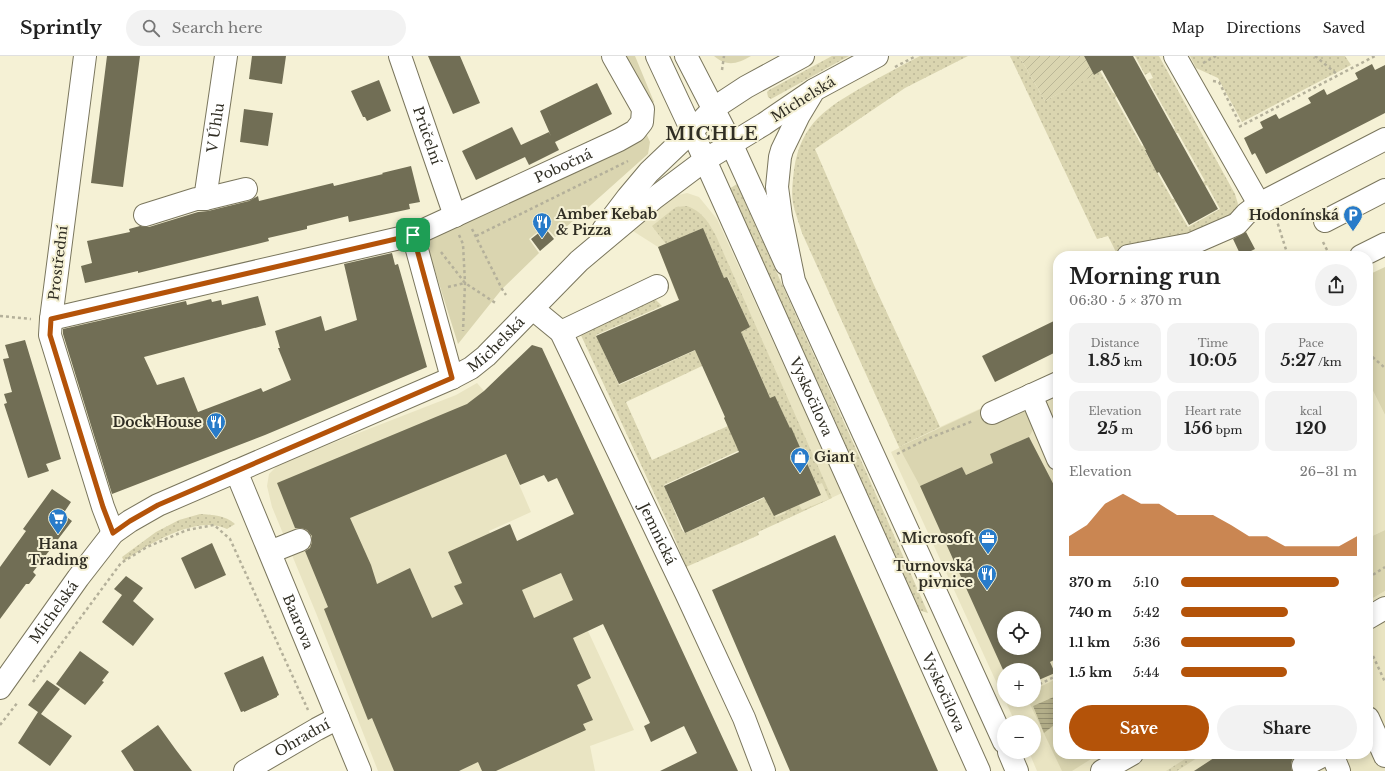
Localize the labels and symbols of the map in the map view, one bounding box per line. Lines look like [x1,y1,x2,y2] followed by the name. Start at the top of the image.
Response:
[767,72,839,126] street label: Michelská
[203,101,228,155] street label: V Úhlu
[409,104,446,167] street label: Průčelní
[665,123,759,145] district label: MICHLE
[531,145,595,187] street label: Pobočná
[1342,204,1364,232] parking icon: Hodonínská
[555,205,657,239] place label: Amber Kebab & Pizza
[1249,206,1339,224] place label: Hodonínská
[531,211,553,239] restaurant icon: Amber Kebab & Pizza
[396,218,430,252] pin
[44,224,72,302] street label: Prostřední
[464,313,529,376] street label: Michelská
[785,353,837,439] street label: Vyskočilova
[205,411,227,439] restaurant icon: Dock House
[112,413,202,431] place label: Dock House
[789,446,811,474] shop icon: Giant
[814,448,856,466] place label: Giant
[634,498,680,568] street label: Jemnická
[47,507,69,535] supermarket icon: Hana Trading
[977,527,999,555] office icon: Microsoft
[902,529,975,547] place label: Microsoft
[28,535,88,569] place label: Hana Trading
[893,557,973,591] place label: Turnovská pivnice
[976,563,998,591] restaurant icon: Turnovská pivnice
[25,577,82,647] street label: Michelská
[279,591,318,652] street label: Baarova
[918,649,969,735] street label: Vyskočilova
[271,715,333,761] street label: Ohradní

